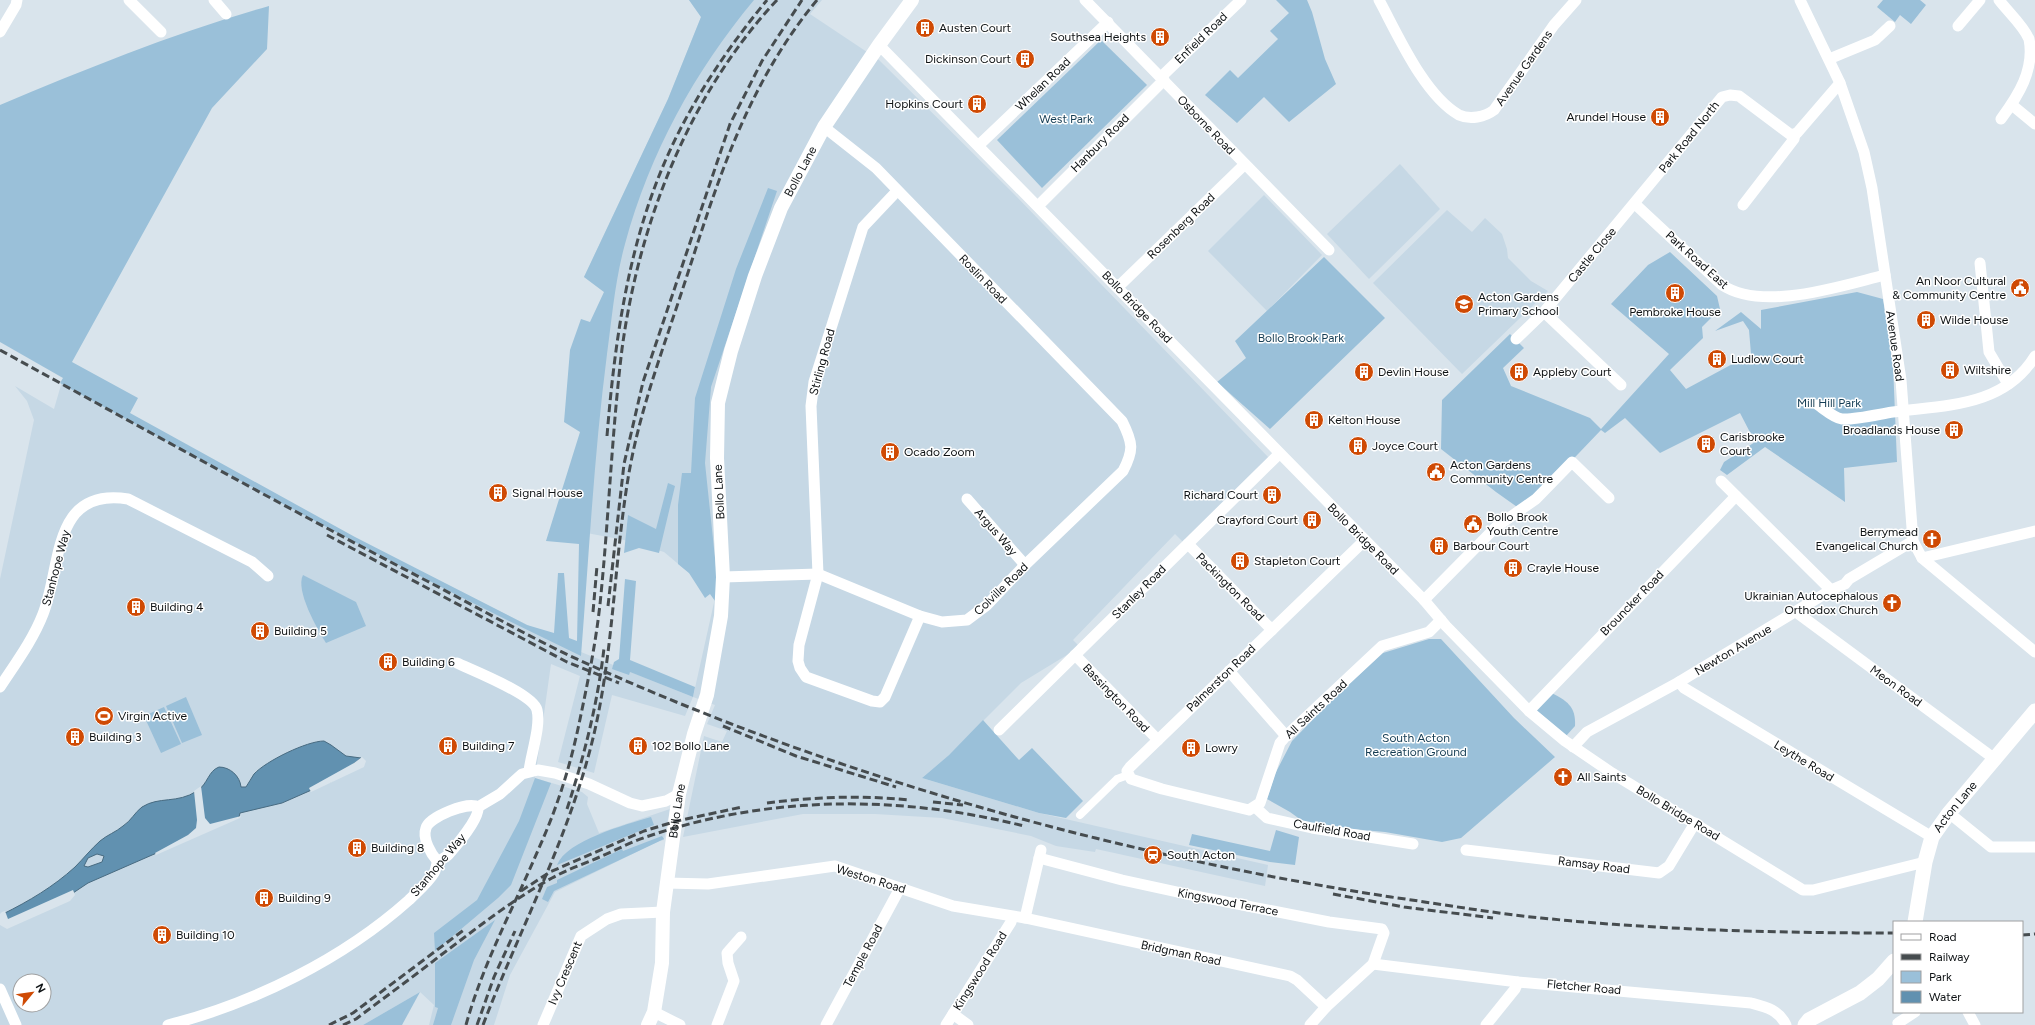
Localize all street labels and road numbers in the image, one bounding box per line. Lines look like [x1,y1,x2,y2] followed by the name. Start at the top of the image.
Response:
[1172,9,1230,67] street label: Enfield Road
[1493,27,1555,108] street label: Avenue Gardens
[1013,54,1073,114] street label: Whelan Road
[1174,93,1238,157] street label: Osborne Road
[1656,98,1722,176] street label: Park Road North
[1068,111,1132,175] street label: Hanbury Road
[781,143,820,199] street label: Bollo Lane
[1144,190,1218,262] street label: Rosenberg Road
[1565,224,1619,285] street label: Castle Close
[1663,228,1732,292] street label: Park Road East
[956,252,1010,306] street label: Roslin Road
[1099,268,1175,346] street label: Bollo Bridge Road
[1883,310,1907,382] street label: Avenue Road
[806,327,838,397] street label: Stirling Road
[711,464,727,520] street label: Bollo Lane
[1325,501,1401,577] street label: Bollo Bridge Road
[972,506,1021,559] street label: Argus Way
[39,528,73,608] street label: Stanhope Way
[1193,550,1267,624] street label: Packington Road
[971,560,1031,618] street label: Colville Road
[1109,562,1169,622] street label: Stanley Road
[1597,568,1667,638] street label: Brouncker Road
[1692,621,1774,678] street label: Newton Avenue
[1183,641,1259,715] street label: Palmerston Road
[1080,661,1152,735] street label: Bassington Road
[1867,662,1925,710] street label: Meon Road
[1282,677,1350,741] street label: All Saints Road
[1772,738,1836,784] street label: Leythe Road
[1931,778,1980,835] street label: Acton Lane
[666,782,688,839] street label: Bollo Lane
[1634,783,1722,843] street label: Bollo Bridge Road
[1292,816,1372,844] street label: Caulfield Road
[407,830,469,900] street label: Stanhope Way
[1557,854,1631,876] street label: Ramsay Road
[835,862,907,896] street label: Weston Road
[1176,885,1280,919] street label: Kingswood Terrace
[840,922,886,990] street label: Temple Road
[950,929,1010,1013] street label: Kingswood Road
[1140,938,1222,968] street label: Bridgman Road
[545,939,585,1007] street label: Ivy Crescent
[1546,977,1622,997] street label: Fletcher Road

